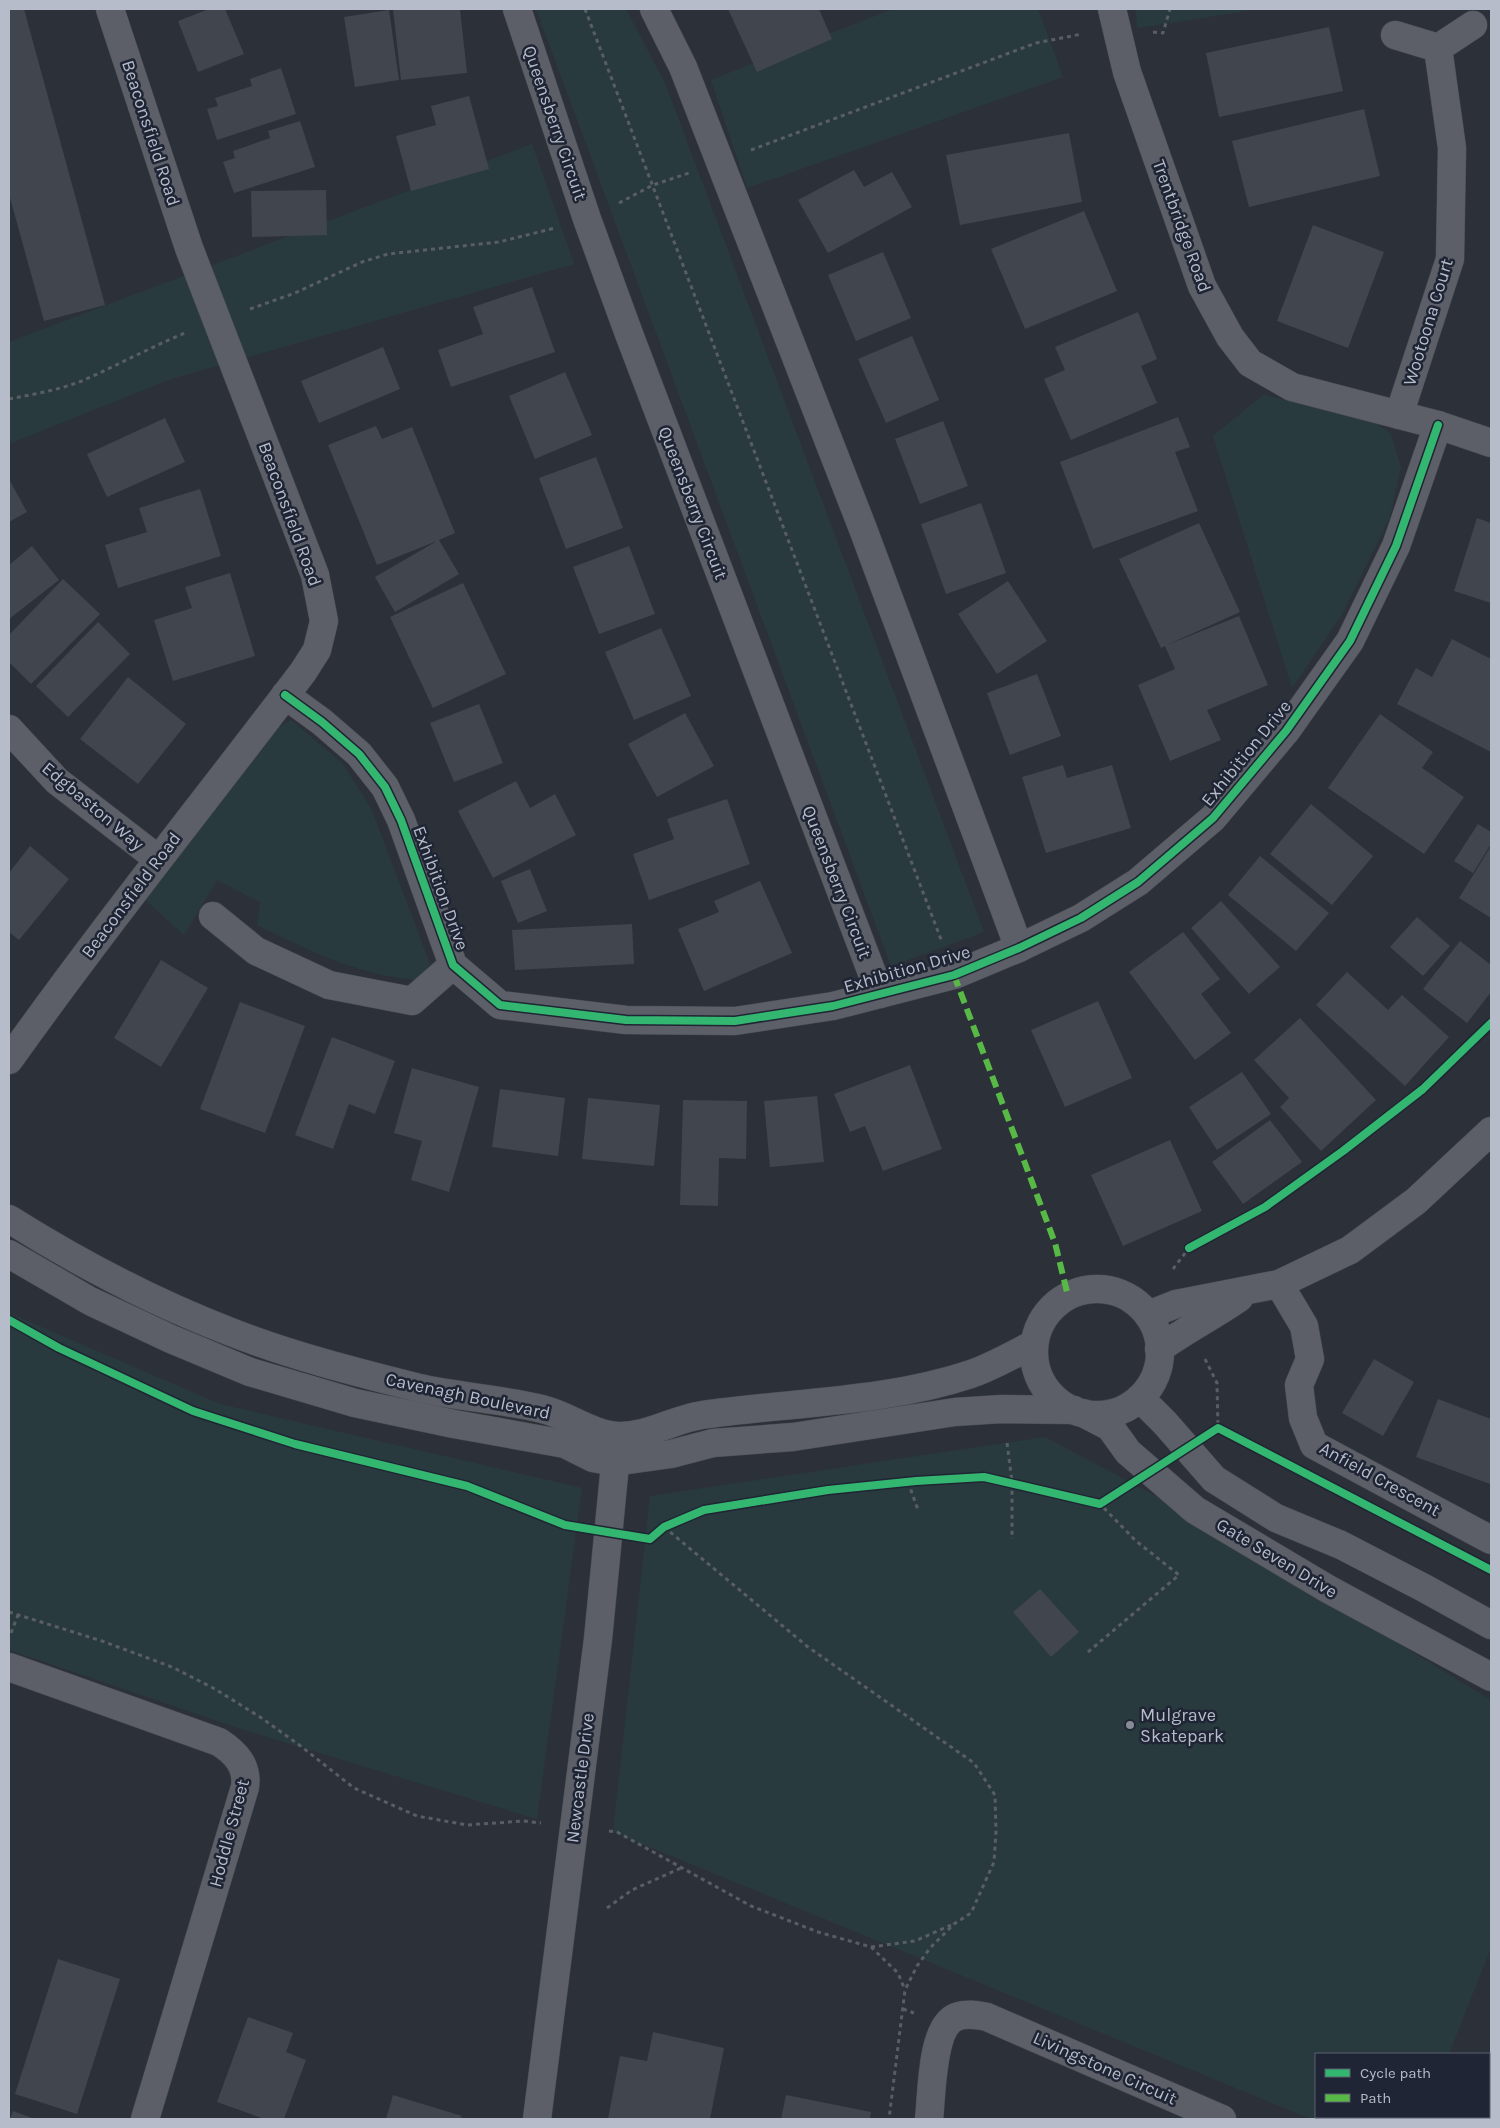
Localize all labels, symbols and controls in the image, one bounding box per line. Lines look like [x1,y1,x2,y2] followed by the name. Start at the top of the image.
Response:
[518,43,592,203] street label: Queensberry Circuit
[117,57,185,209] street label: Beaconsfield Road
[1148,157,1216,295] street label: Trentbridge Road
[1398,256,1458,388] street label: Wootoona Court
[654,423,732,583] street label: Queensberry Circuit
[254,439,326,589] street label: Beaconsfield Road
[1196,695,1296,811] street label: Exhibition Drive
[37,757,149,855] street label: Edgbaston Way
[798,802,876,962] street label: Queensberry Circuit
[408,823,474,953] street label: Exhibition Drive
[76,828,186,962] street label: Beaconsfield Road
[841,940,973,998] street label: Exhibition Drive
[384,1368,552,1424] street label: Cavenagh Boulevard
[1316,1437,1444,1521] street label: Anfield Crescent
[1212,1513,1342,1603] street label: Gate Seven Drive
[1140,1704,1224,1747] place label: Mulgrave Skatepark
[561,1712,599,1844] street label: Newcastle Drive
[1124,1719,1136,1731] marker: Mulgrave Skatepark
[204,1776,254,1890] street label: Hoddle Street
[1030,2026,1180,2110] street label: Livingstone Circuit
[1315,2053,1490,2118] legend
[1360,2064,1431,2082] text: Cycle path
[1360,2089,1391,2107] text: Path

